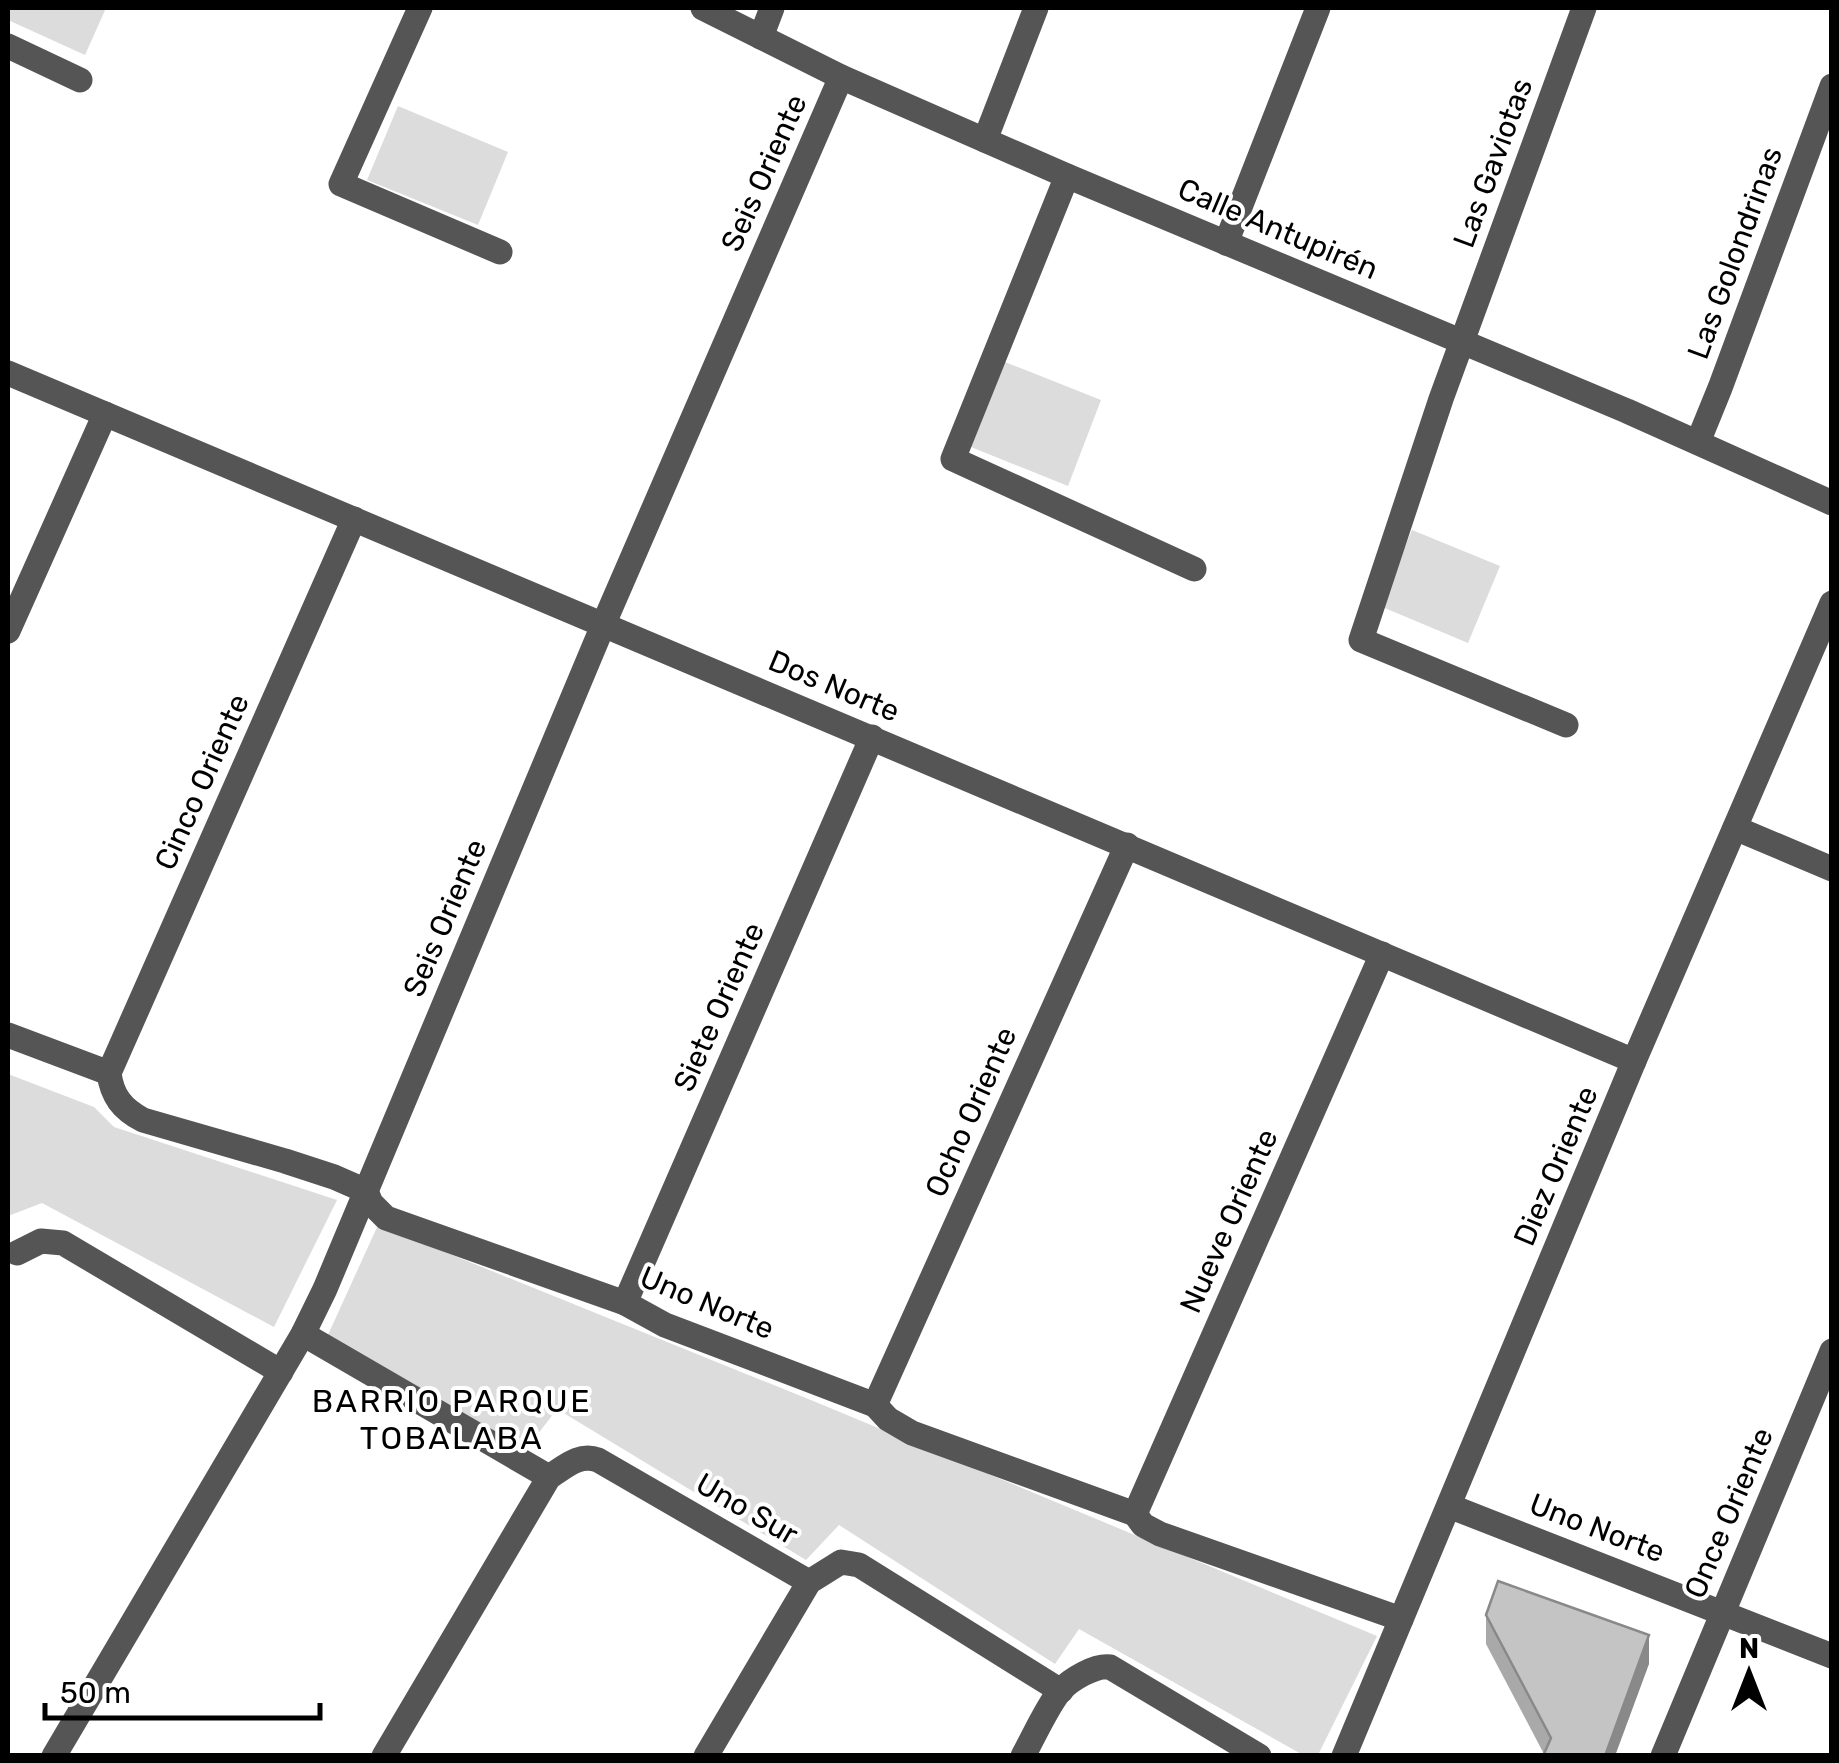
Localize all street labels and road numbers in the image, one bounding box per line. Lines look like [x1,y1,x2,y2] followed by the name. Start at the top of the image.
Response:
[1446,74,1540,252] street label: Las Gaviotas
[713,89,815,257] street label: Seis Oriente
[1680,142,1790,364] street label: Las Golondrinas
[1173,171,1383,287] street label: Calle Antupirén
[763,642,905,730] street label: Dos Norte
[147,688,257,876] street label: Cinco Oriente
[396,834,494,1002] street label: Seis Oriente
[666,917,772,1097] street label: Siete Oriente
[918,1022,1024,1202] street label: Ocho Oriente
[1506,1081,1606,1251] street label: Diez Oriente
[1172,1123,1286,1319] street label: Nueve Oriente
[635,1259,779,1347] street label: Uno Norte
[1677,1422,1781,1604] street label: Once Oriente
[690,1465,805,1553] street label: Uno Sur
[1524,1486,1670,1570] street label: Uno Norte

